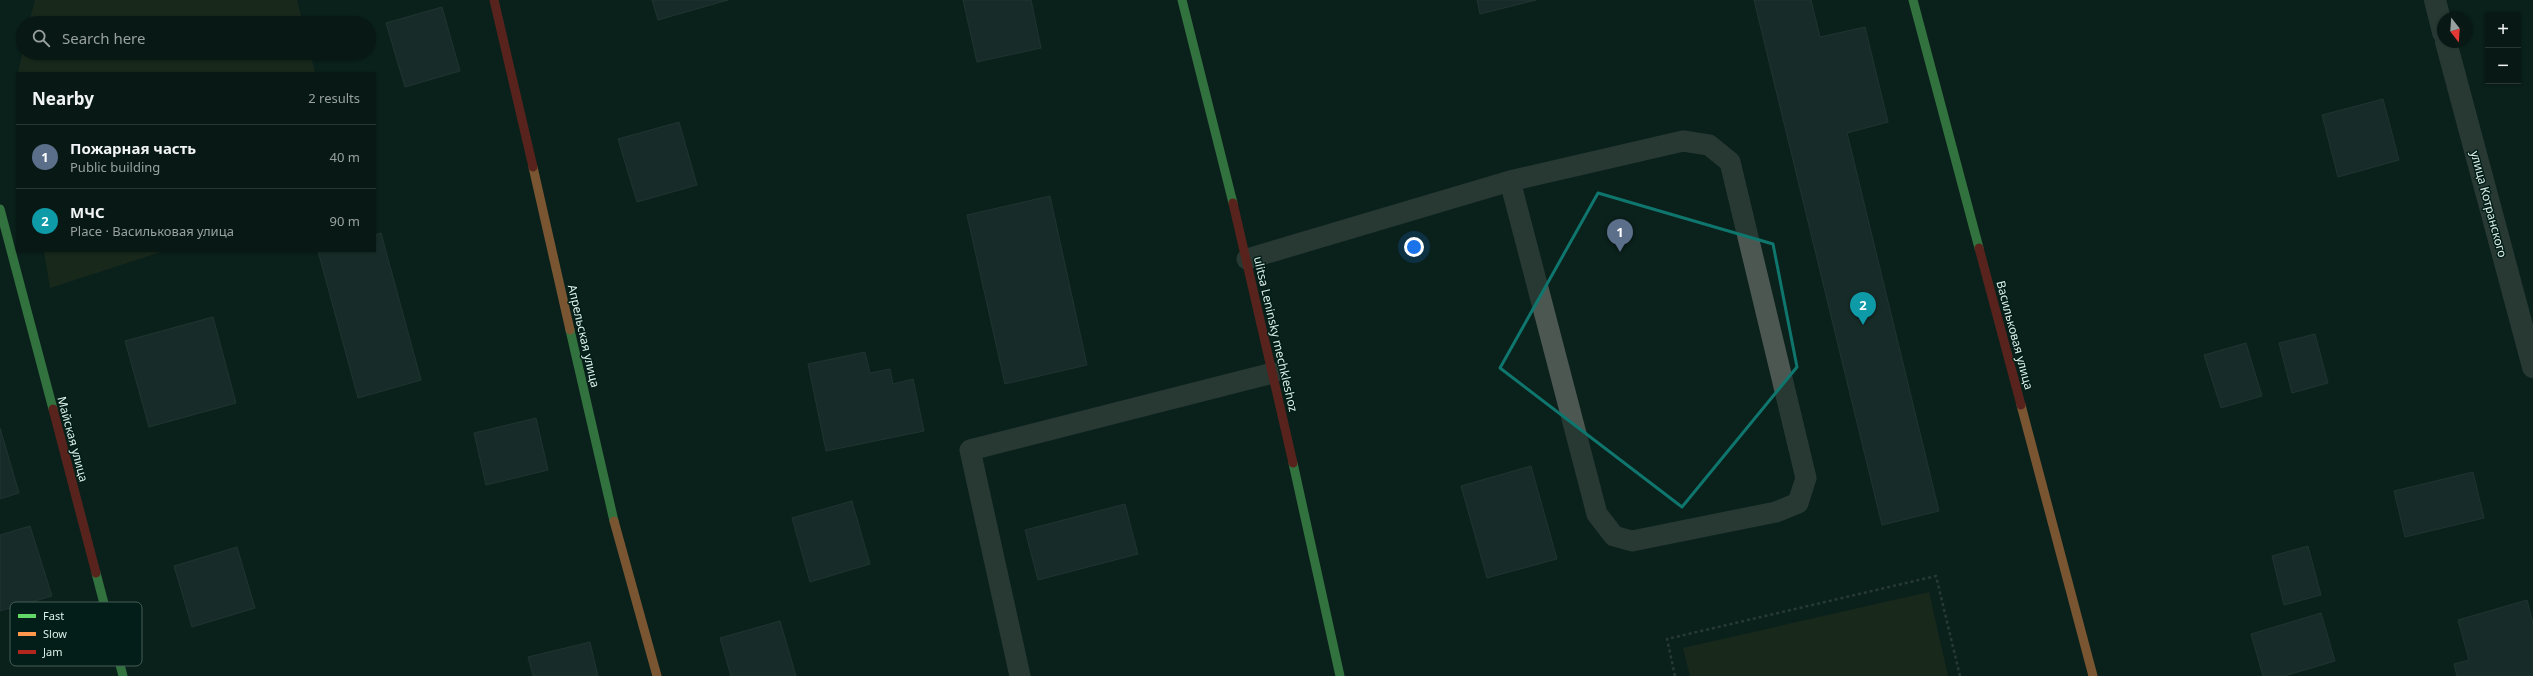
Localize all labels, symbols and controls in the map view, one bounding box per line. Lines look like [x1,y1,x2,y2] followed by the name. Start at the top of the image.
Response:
[2437,12,2473,48] north arrow
[2485,12,2521,84] map controls
[2485,12,2521,48] button: +
[16,16,376,60] search box
[30,27,52,49] icon: search
[62,28,145,48] text: Search here
[2485,48,2521,84] button: −
[32,87,94,110] text: Nearby
[308,89,360,107] text: 2 results
[70,138,196,158] text: Пожарная часть
[41,148,49,166] text: 1
[330,148,360,166] text: 40 m
[2467,149,2511,259] street label: улица Котранского
[70,158,160,176] text: Public building
[70,202,105,222] text: МЧС
[41,212,49,230] text: 2
[330,212,360,230] text: 90 m
[1607,219,1633,252] pin: 1
[70,222,234,240] text: Place · Васильковая улица
[1404,237,1424,257] your location
[1250,254,1302,414] street label: ulitsa Leninsky mechkleshoz
[1992,279,2038,391] street label: Васильковая улица
[564,283,604,389] street label: Апрельская улица
[1850,292,1876,325] pin: 2
[53,394,93,484] street label: Майская улица
[10,602,142,666] legend
[43,608,64,623] text: Fast
[43,626,67,641] text: Slow
[42,644,62,659] text: Jam

